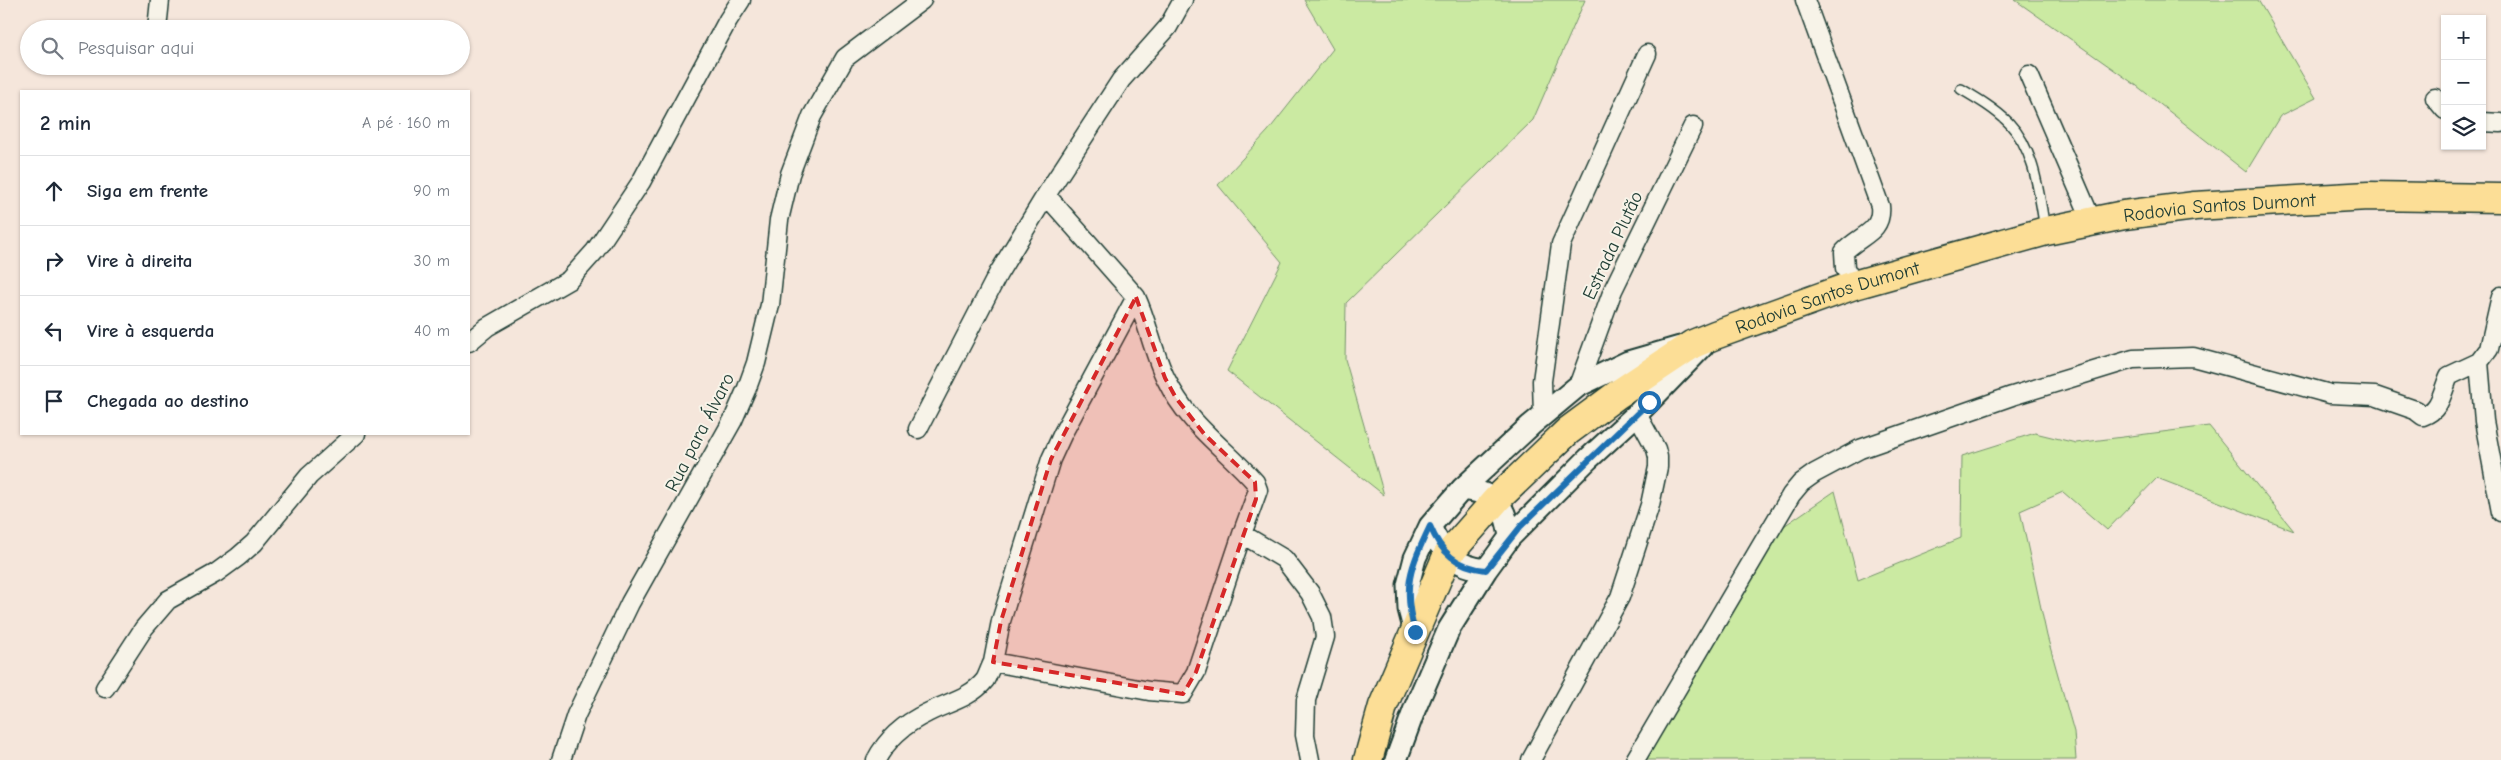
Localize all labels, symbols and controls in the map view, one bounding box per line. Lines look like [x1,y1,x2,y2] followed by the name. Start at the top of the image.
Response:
[2441,15,2486,150] map controls
[2441,15,2486,60] button: +
[20,20,470,75] search box
[38,34,66,62] icon: search
[78,37,194,59] text: Pesquisar aqui
[2441,60,2486,105] button: −
[2441,105,2486,150] button: layers
[40,111,91,135] text: 2 min
[362,114,450,132] text: A pé · 160 m
[40,177,68,205] icon: ahead
[87,180,208,202] text: Siga em frente
[413,182,450,200] text: 90 m
[1578,188,1648,303] street label: Estrada Plutão
[2122,189,2317,227] street label: Rodovia Santos Dumont
[40,247,68,275] icon: right
[87,250,192,272] text: Vire à direita
[414,252,450,270] text: 30 m
[1733,257,1923,339] street label: Rodovia Santos Dumont
[40,317,68,345] icon: left
[87,320,214,342] text: Vire à esquerda
[414,322,450,340] text: 40 m
[661,369,739,495] street label: Rua para Álvaro
[40,387,68,415] icon: arrive
[87,390,249,412] text: Chegada ao destino
[1638,391,1661,414] route start
[1404,621,1427,644] route end

